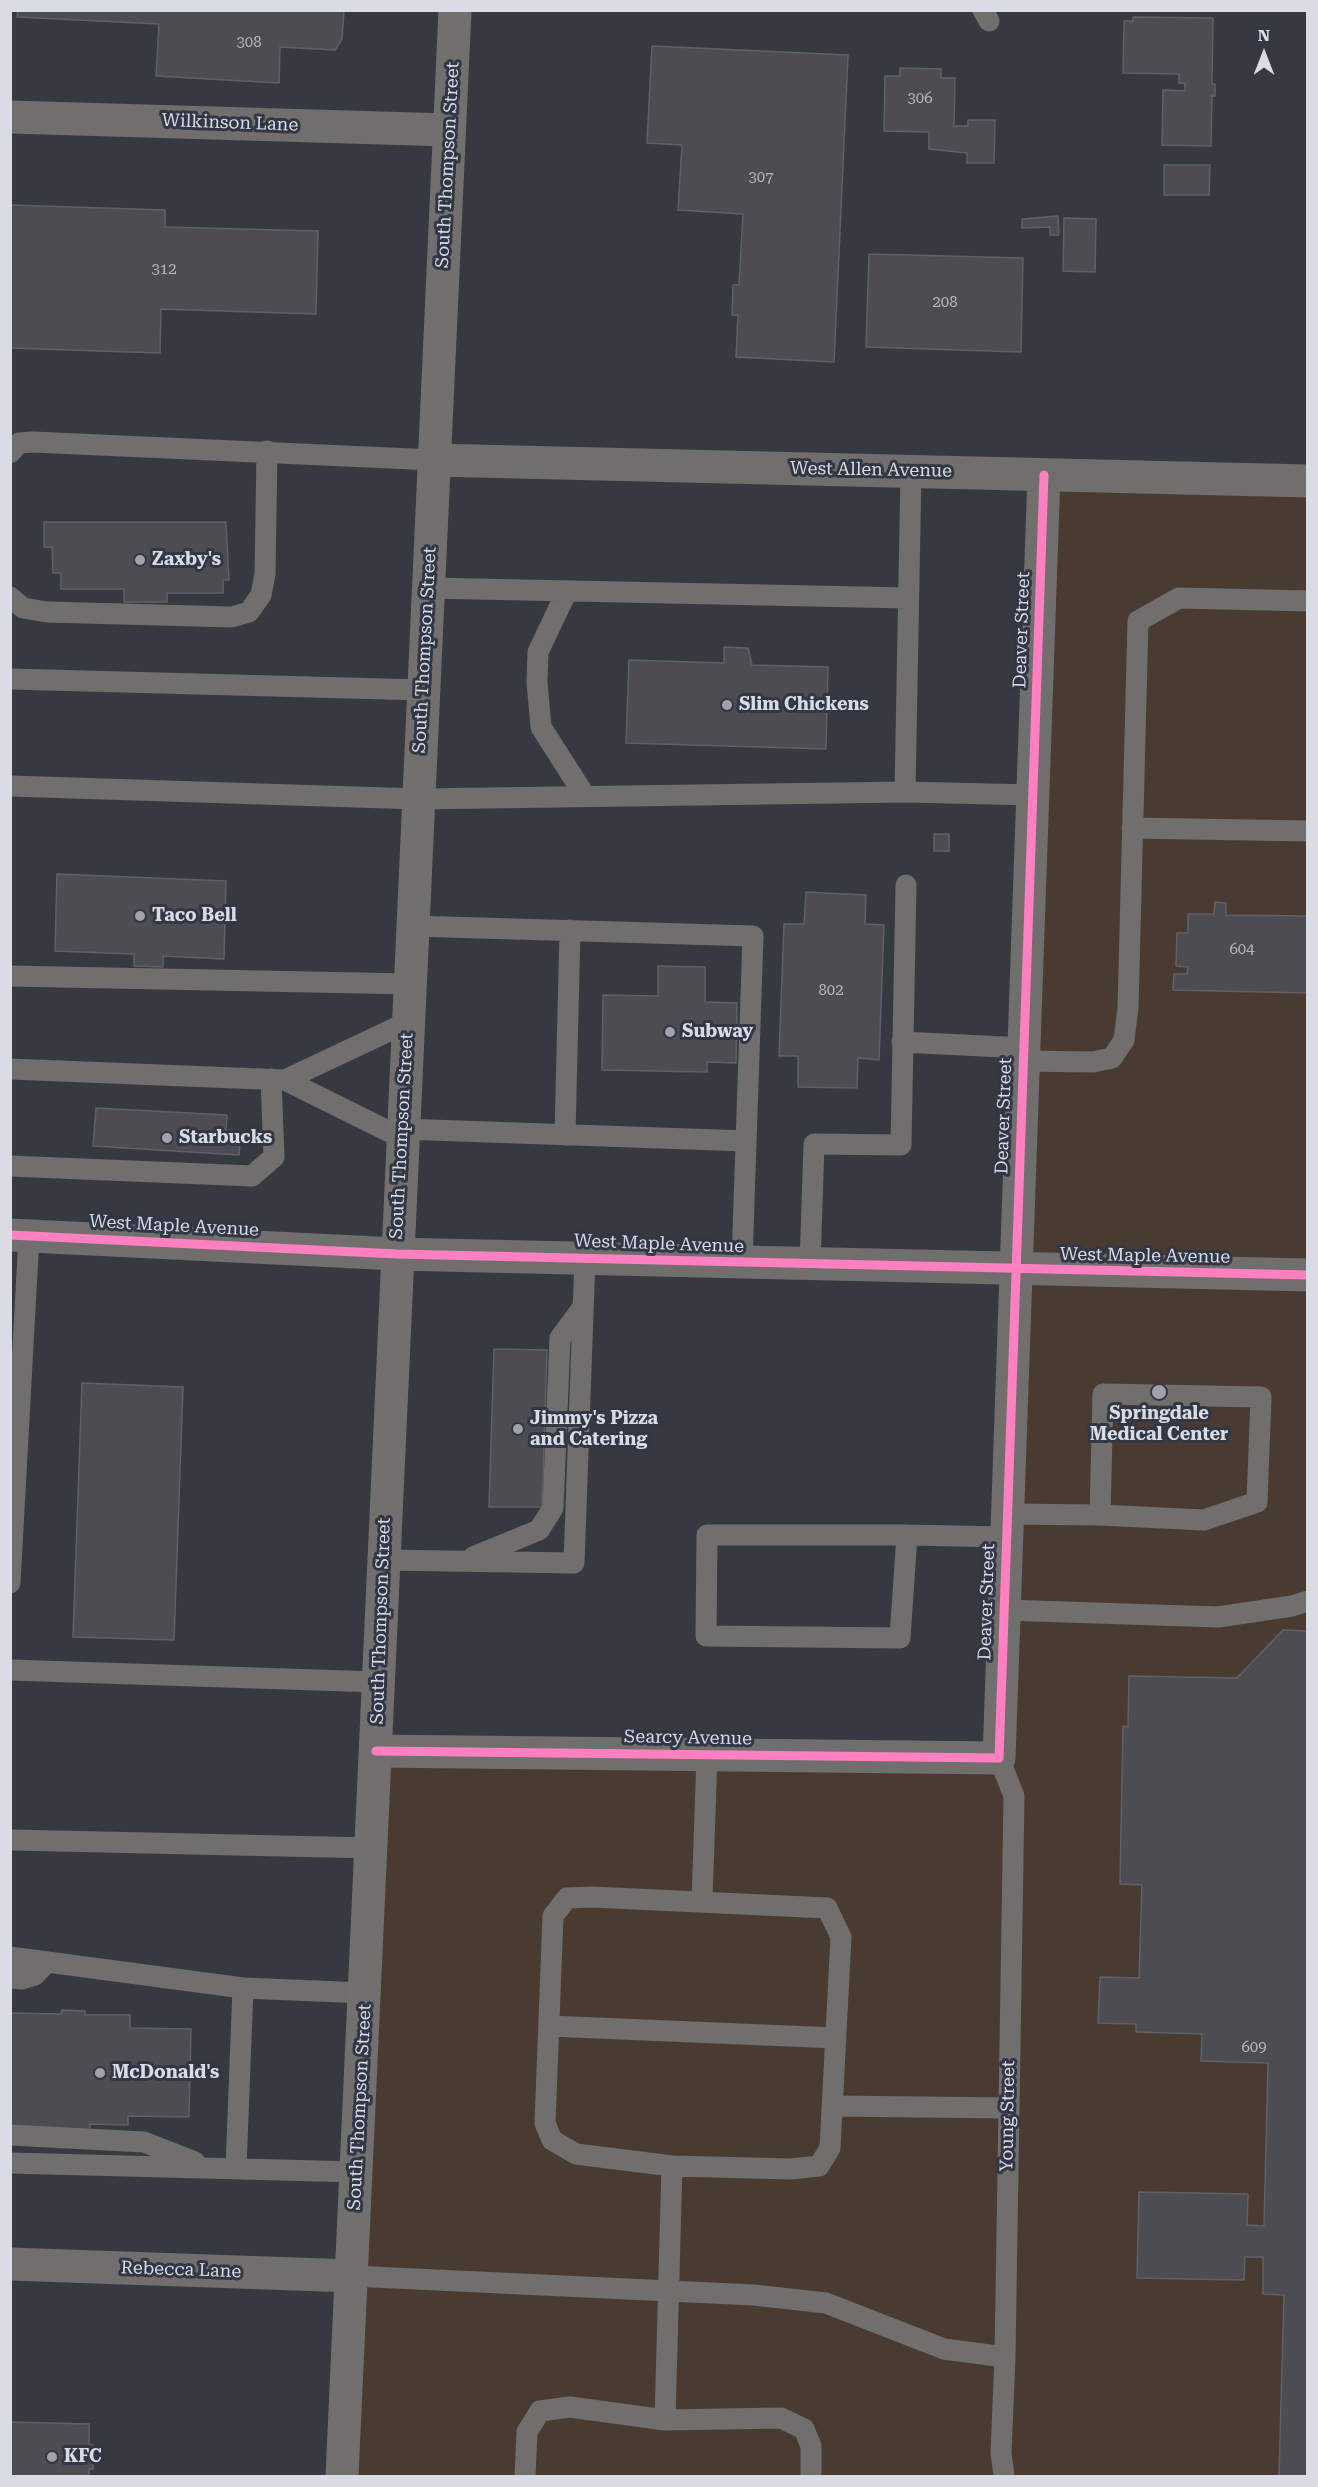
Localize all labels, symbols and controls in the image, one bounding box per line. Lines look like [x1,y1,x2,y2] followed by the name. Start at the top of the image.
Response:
[1234,24,1294,84] north arrow
[1258,26,1270,45] text: N
[236,34,262,52] house number: 308
[432,61,464,269] street label: South Thompson Street
[907,90,933,108] house number: 306
[161,110,299,136] street label: Wilkinson Lane
[748,169,774,187] house number: 307
[151,261,177,279] house number: 312
[932,294,958,312] house number: 208
[790,458,952,482] street label: West Allen Avenue
[409,546,441,754] street label: South Thompson Street
[152,549,221,571] place label: Zaxby's
[133,553,147,567] marker: Zaxby's
[1009,571,1035,689] street label: Deaver Street
[739,694,869,716] place label: Slim Chickens
[720,698,734,712] marker: Slim Chickens
[152,905,237,927] place label: Taco Bell
[133,909,147,923] marker: Taco Bell
[1229,941,1255,959] house number: 604
[818,982,844,1000] house number: 802
[682,1021,753,1043] place label: Subway
[663,1025,677,1039] marker: Subway
[386,1032,418,1240] street label: South Thompson Street
[991,1057,1017,1175] street label: Deaver Street
[179,1127,272,1149] place label: Starbucks
[160,1131,174,1145] marker: Starbucks
[88,1211,260,1241] street label: West Maple Avenue
[574,1230,744,1258] street label: West Maple Avenue
[1060,1244,1230,1268] street label: West Maple Avenue
[1150,1383,1168,1401] marker: Springdale Medical Center
[1090,1403,1228,1446] place label: Springdale Medical Center
[530,1408,658,1450] place label: Jimmy's Pizza and Catering
[511,1422,525,1436] marker: Jimmy's Pizza and Catering
[367,1517,395,1725] street label: South Thompson Street
[974,1543,1000,1661] street label: Deaver Street
[624,1726,752,1750] street label: Searcy Avenue
[344,2003,376,2211] street label: South Thompson Street
[1241,2039,1267,2057] house number: 609
[996,2060,1020,2172] street label: Young Street
[112,2062,219,2084] place label: McDonald's
[93,2066,107,2080] marker: McDonald's
[120,2257,242,2283] street label: Rebecca Lane
[64,2446,102,2468] place label: KFC
[45,2450,59,2464] marker: KFC

